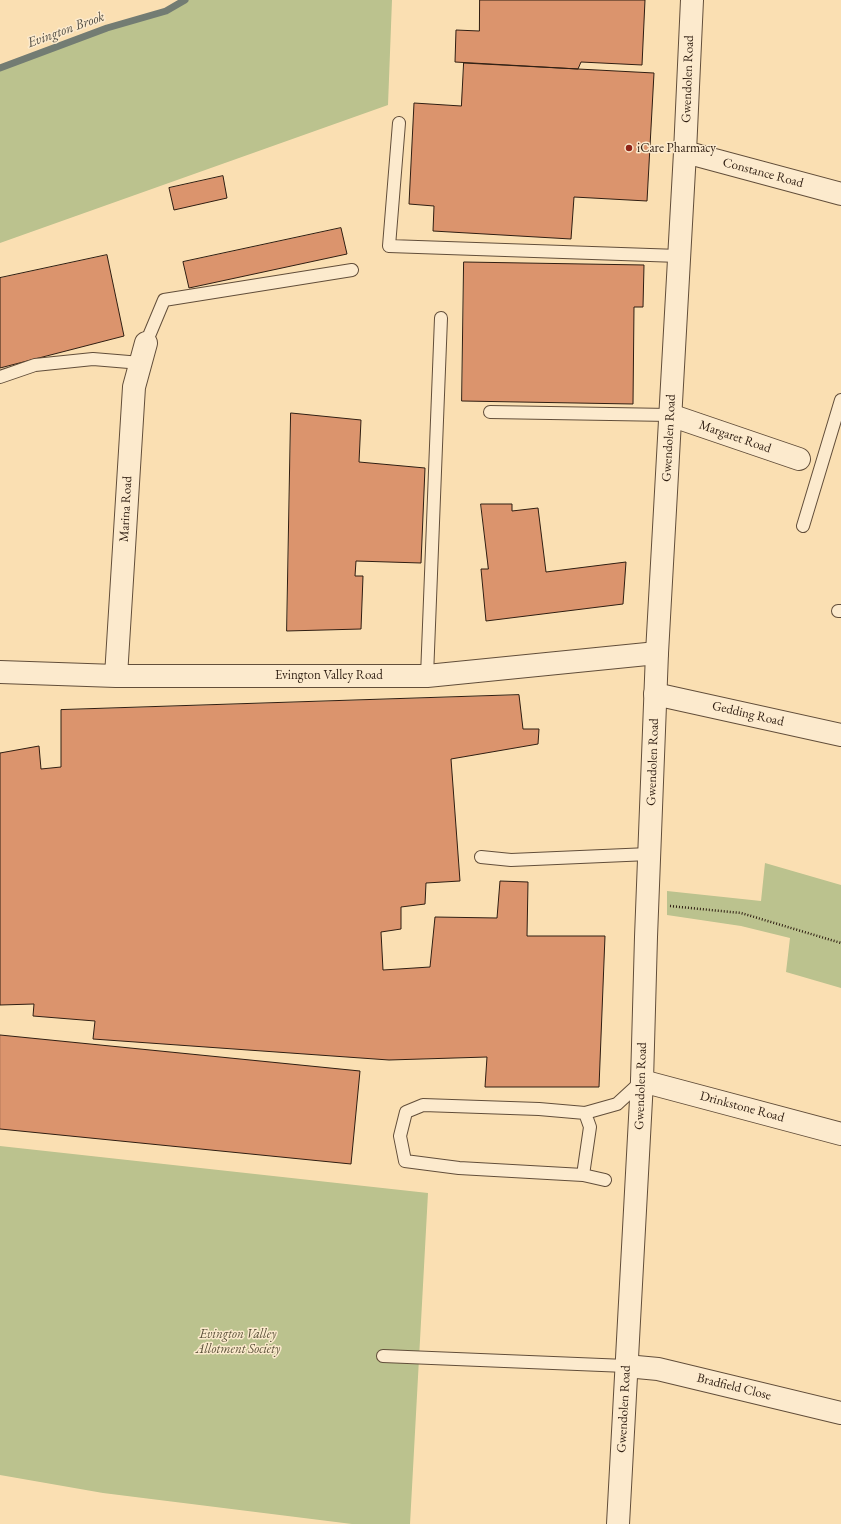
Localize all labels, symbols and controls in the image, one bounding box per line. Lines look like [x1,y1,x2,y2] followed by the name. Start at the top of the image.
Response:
[25,8,107,52] water label: Evington Brook
[679,35,697,123] street label: Gwendolen Road
[637,140,716,156] place label: iCare Pharmacy
[624,143,634,153] marker: iCare Pharmacy
[721,155,805,191] street label: Constance Road
[659,394,679,482] street label: Gwendolen Road
[697,417,773,457] street label: Margaret Road
[116,476,136,542] street label: Marina Road
[275,667,383,683] street label: Evington Valley Road
[711,698,785,730] street label: Gedding Road
[644,718,662,806] street label: Gwendolen Road
[632,1042,650,1130] street label: Gwendolen Road
[698,1088,786,1126] street label: Drinkstone Road
[196,1326,280,1357] park label: Evington Valley Allotment Society
[614,1365,634,1453] street label: Gwendolen Road
[695,1370,773,1404] street label: Bradfield Close

